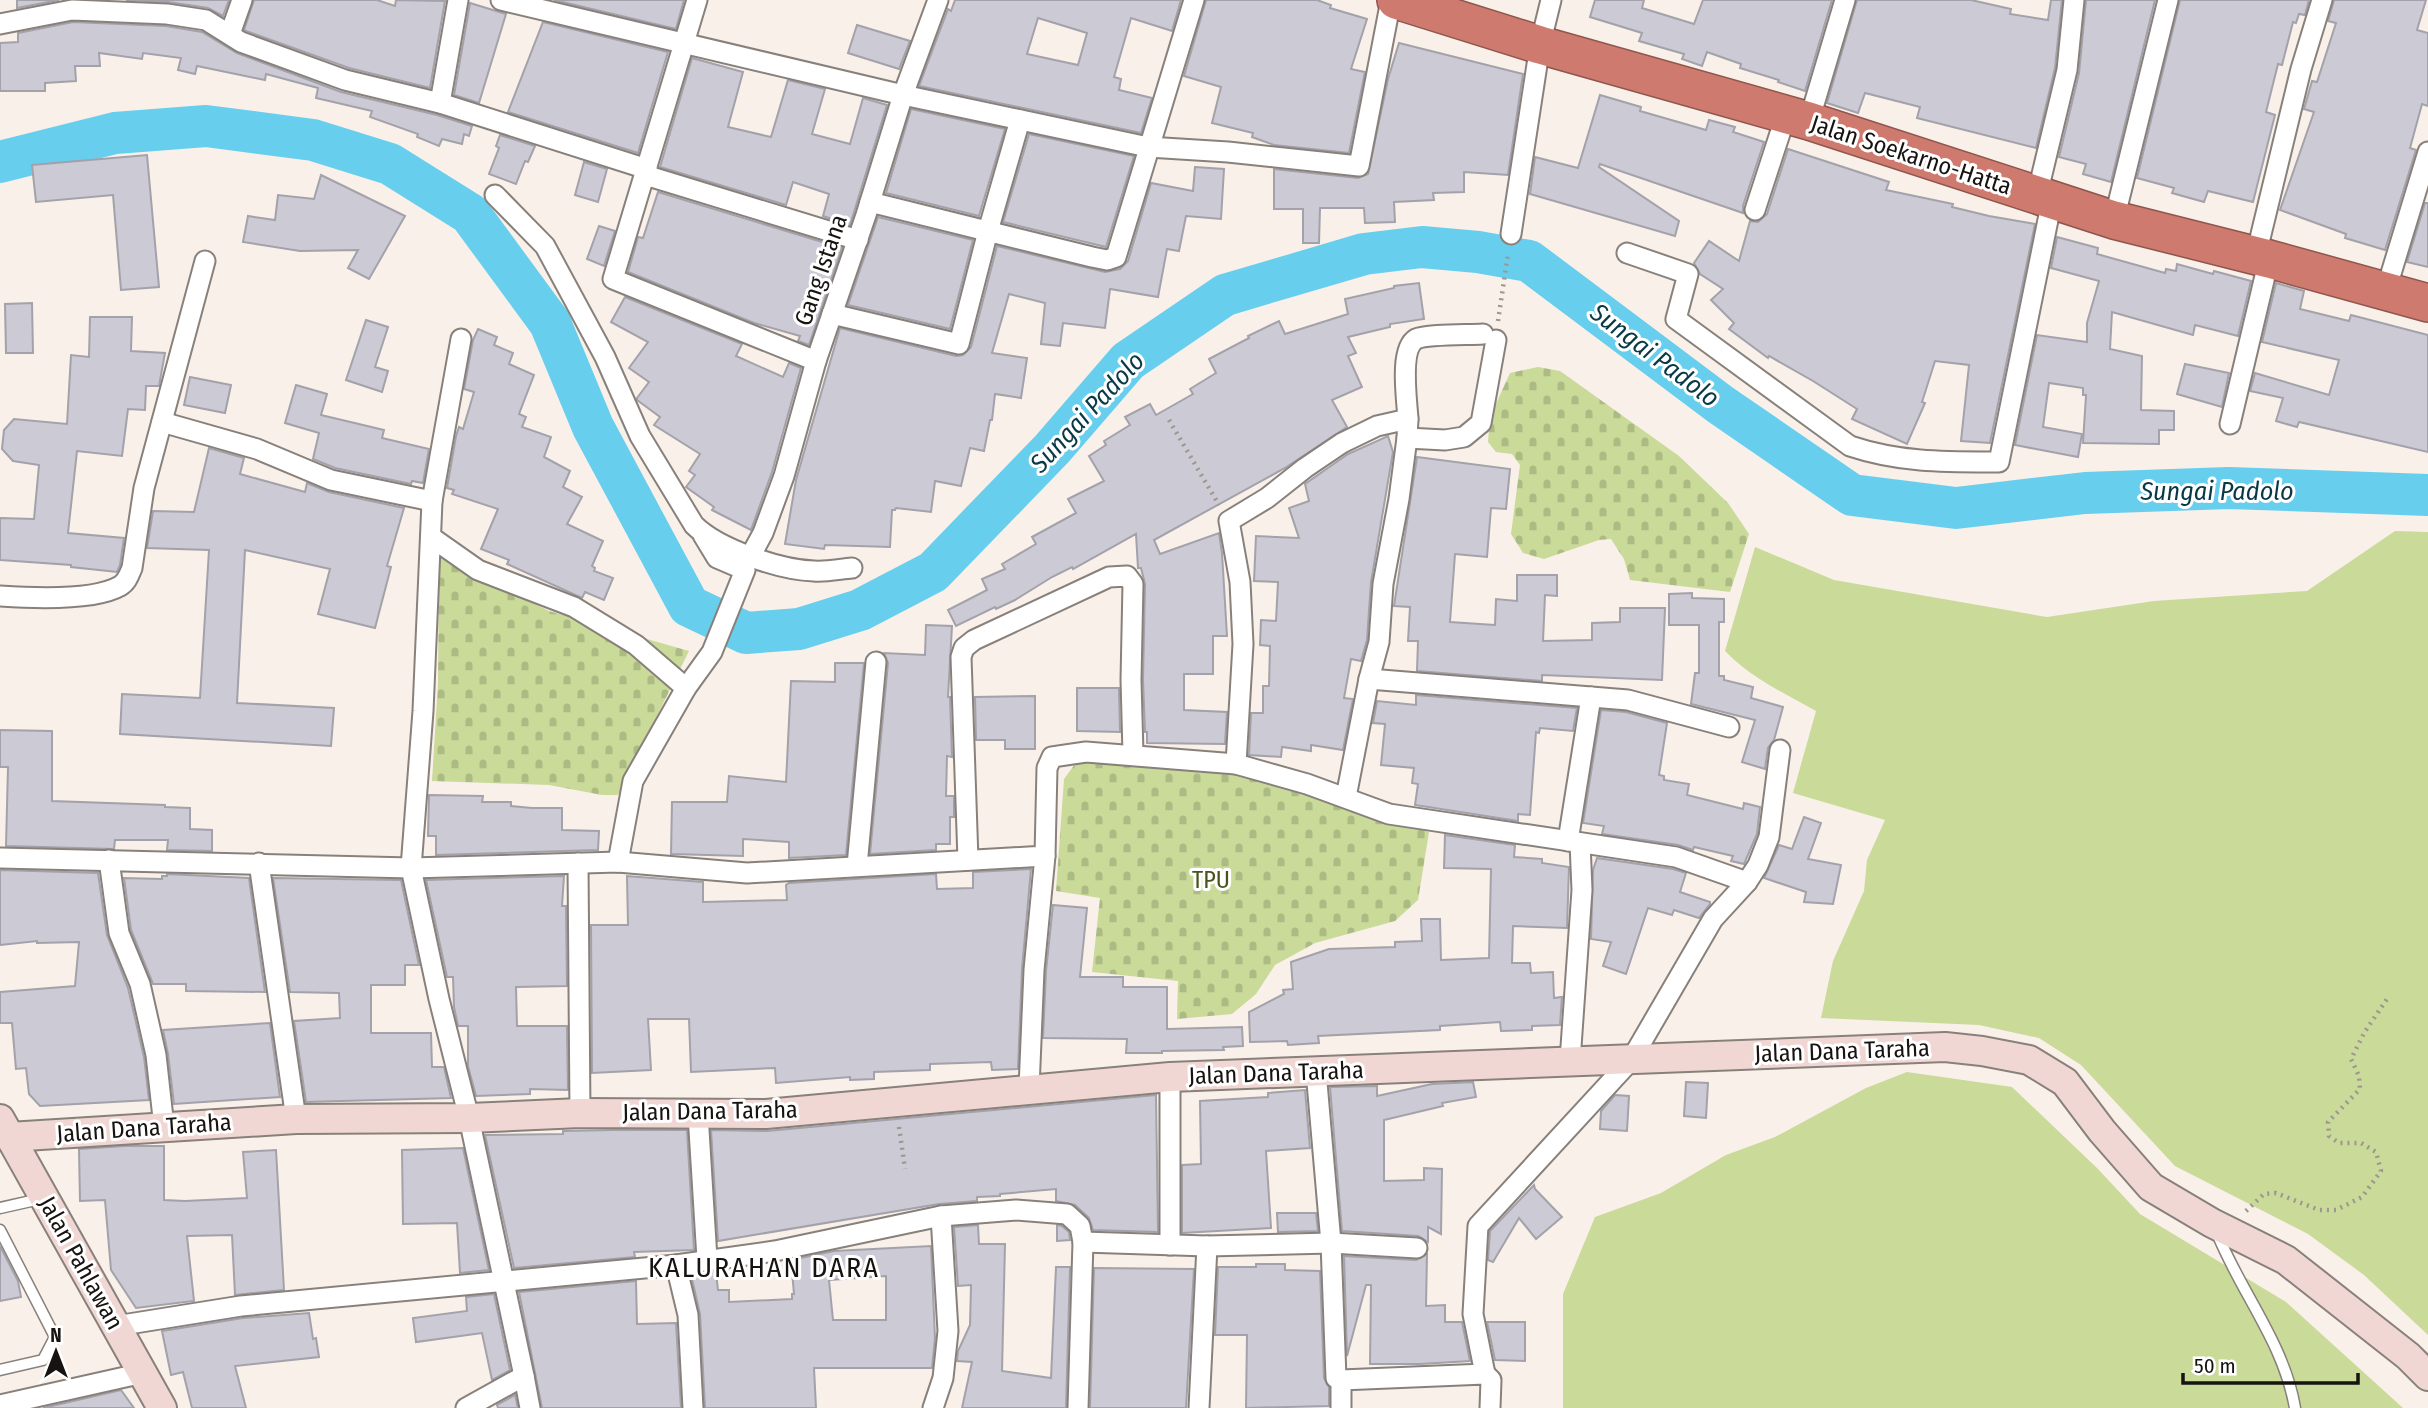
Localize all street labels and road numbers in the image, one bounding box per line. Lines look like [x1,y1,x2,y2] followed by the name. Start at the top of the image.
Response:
[1807,109,2015,201] street label: Jalan Soekarno-Hatta
[789,211,853,329] street label: Gang Istana
[1754,1034,1930,1068] street label: Jalan Dana Taraha
[1188,1056,1364,1090] street label: Jalan Dana Taraha
[622,1095,798,1127] street label: Jalan Dana Taraha
[56,1108,232,1148] street label: Jalan Dana Taraha
[33,1192,129,1334] street label: Jalan Pahlawan

